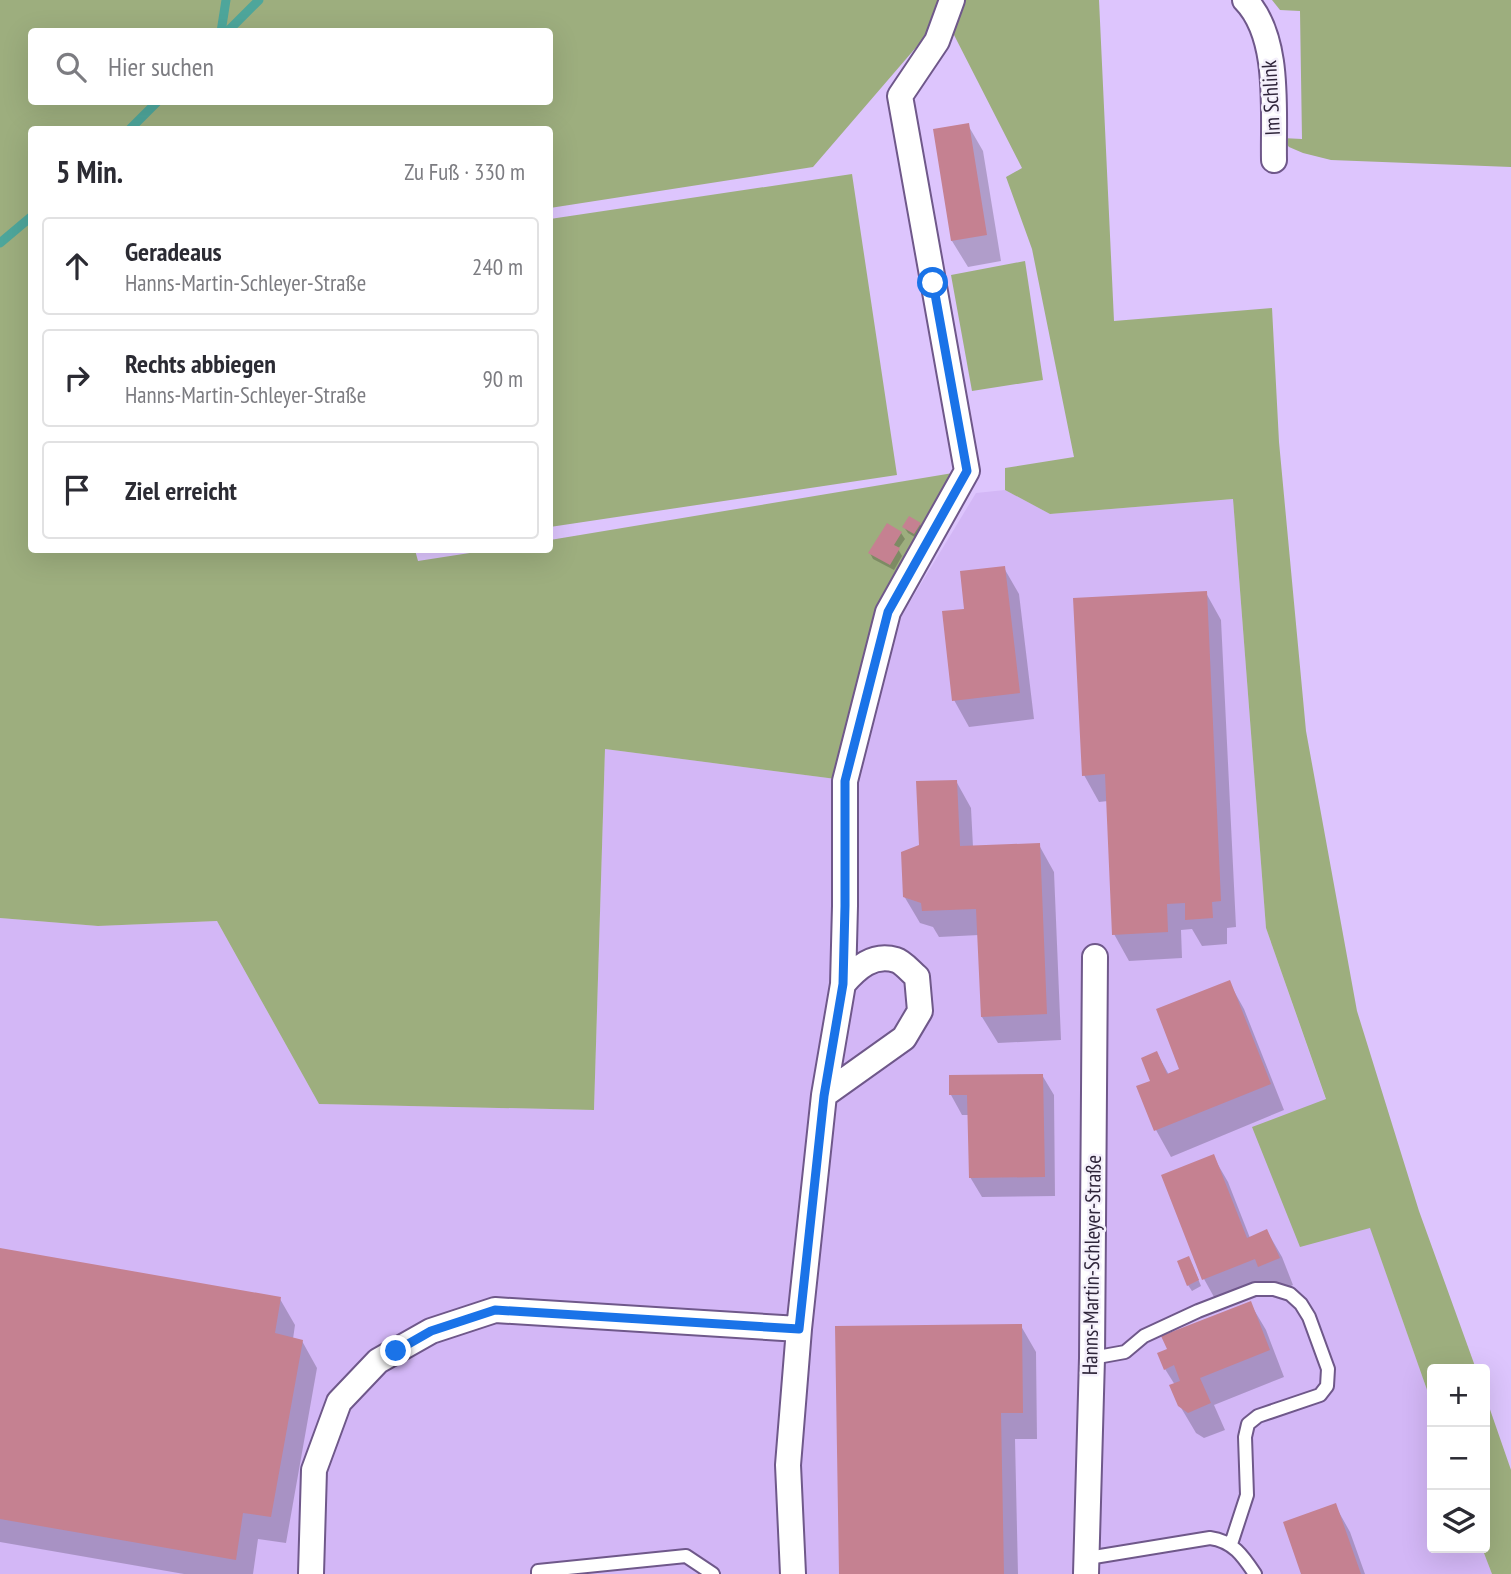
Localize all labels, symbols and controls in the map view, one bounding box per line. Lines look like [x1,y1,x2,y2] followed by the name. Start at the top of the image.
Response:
[28,28,553,105] search box
[52,48,90,86] icon: search
[108,50,214,83] text: Hier suchen
[1255,60,1286,136] street label: Im Schlink
[56,152,123,191] text: 5 Min.
[404,157,525,186] text: Zu Fuß · 330 m
[125,235,222,268] text: Geradeaus
[58,247,96,285] icon: ahead
[472,252,523,281] text: 240 m
[917,267,948,298] route start
[125,268,366,297] text: Hanns-Martin-Schleyer-Straße
[125,347,276,380] text: Rechts abbiegen
[58,359,96,397] icon: right
[482,364,523,393] text: 90 m
[125,380,366,409] text: Hanns-Martin-Schleyer-Straße
[58,471,96,509] icon: arrive
[125,474,237,507] text: Ziel erreicht
[1076,1155,1107,1375] street label: Hanns-Martin-Schleyer-Straße
[380,1335,411,1366] route end
[1427,1364,1490,1553] map controls
[1427,1364,1490,1427] button: +
[1427,1427,1490,1490] button: −
[1427,1490,1490,1553] button: layers

